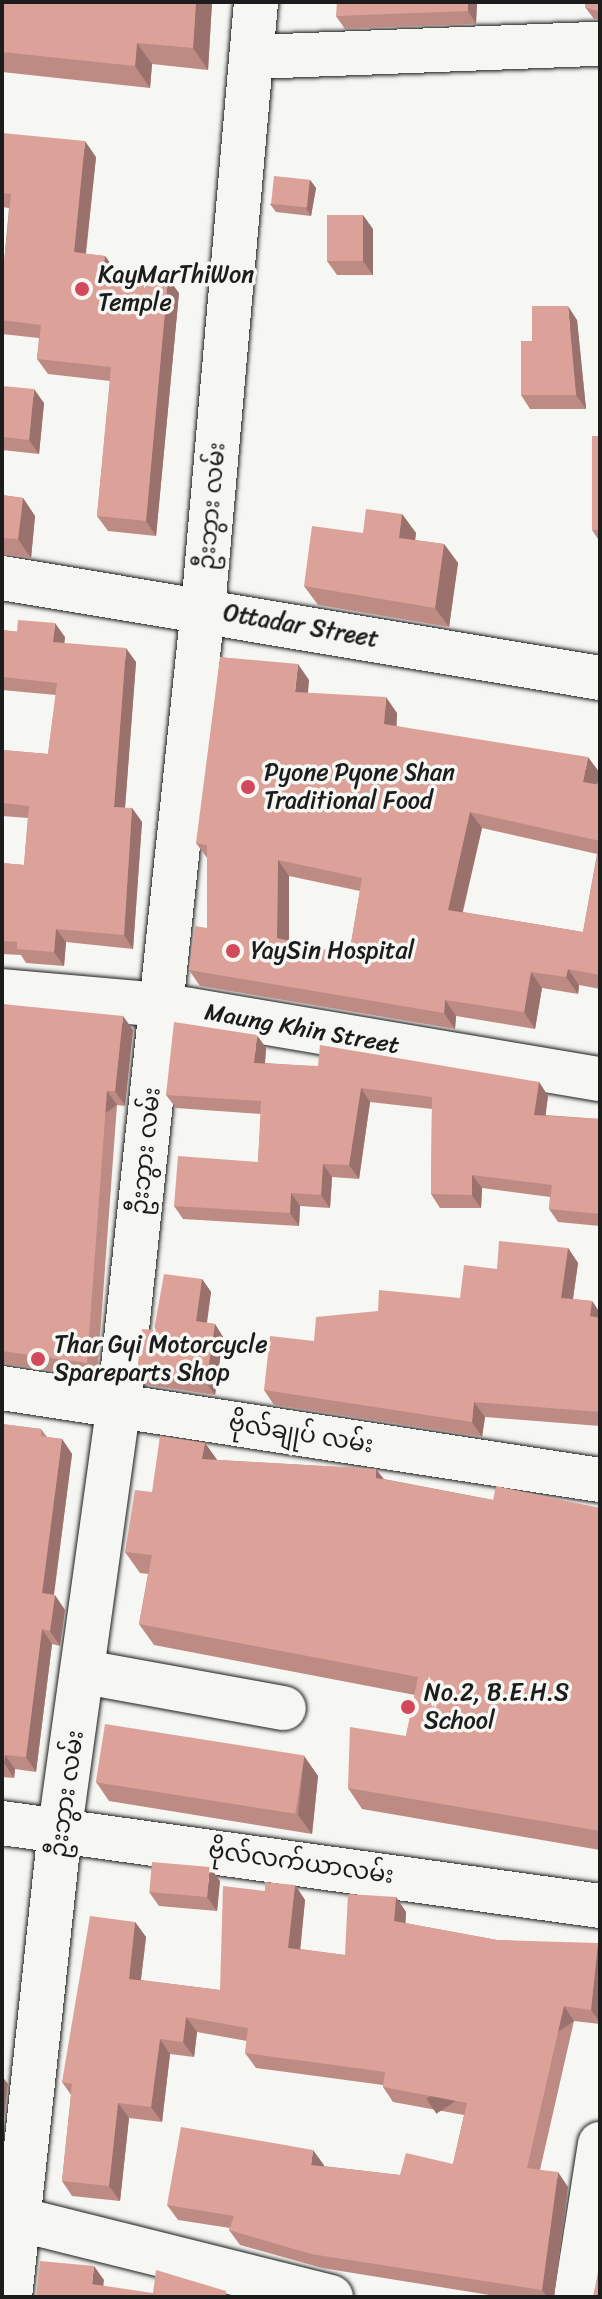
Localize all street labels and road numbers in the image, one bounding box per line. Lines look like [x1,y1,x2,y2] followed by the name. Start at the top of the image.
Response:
[192,441,232,571] street label: ဦးဘွား လမ်း
[221,598,381,654] street label: Ottadar Street
[202,998,402,1060] street label: Maung Khin Street
[125,1086,167,1216] street label: ဦးဘွား လမ်း
[227,1408,375,1460] street label: ဗိုလ်ချုပ် လမ်း
[44,1729,90,1859] street label: ဦးဘွား လမ်း
[207,1836,395,1890] street label: ဗိုလ်လက်ယာလမ်း

